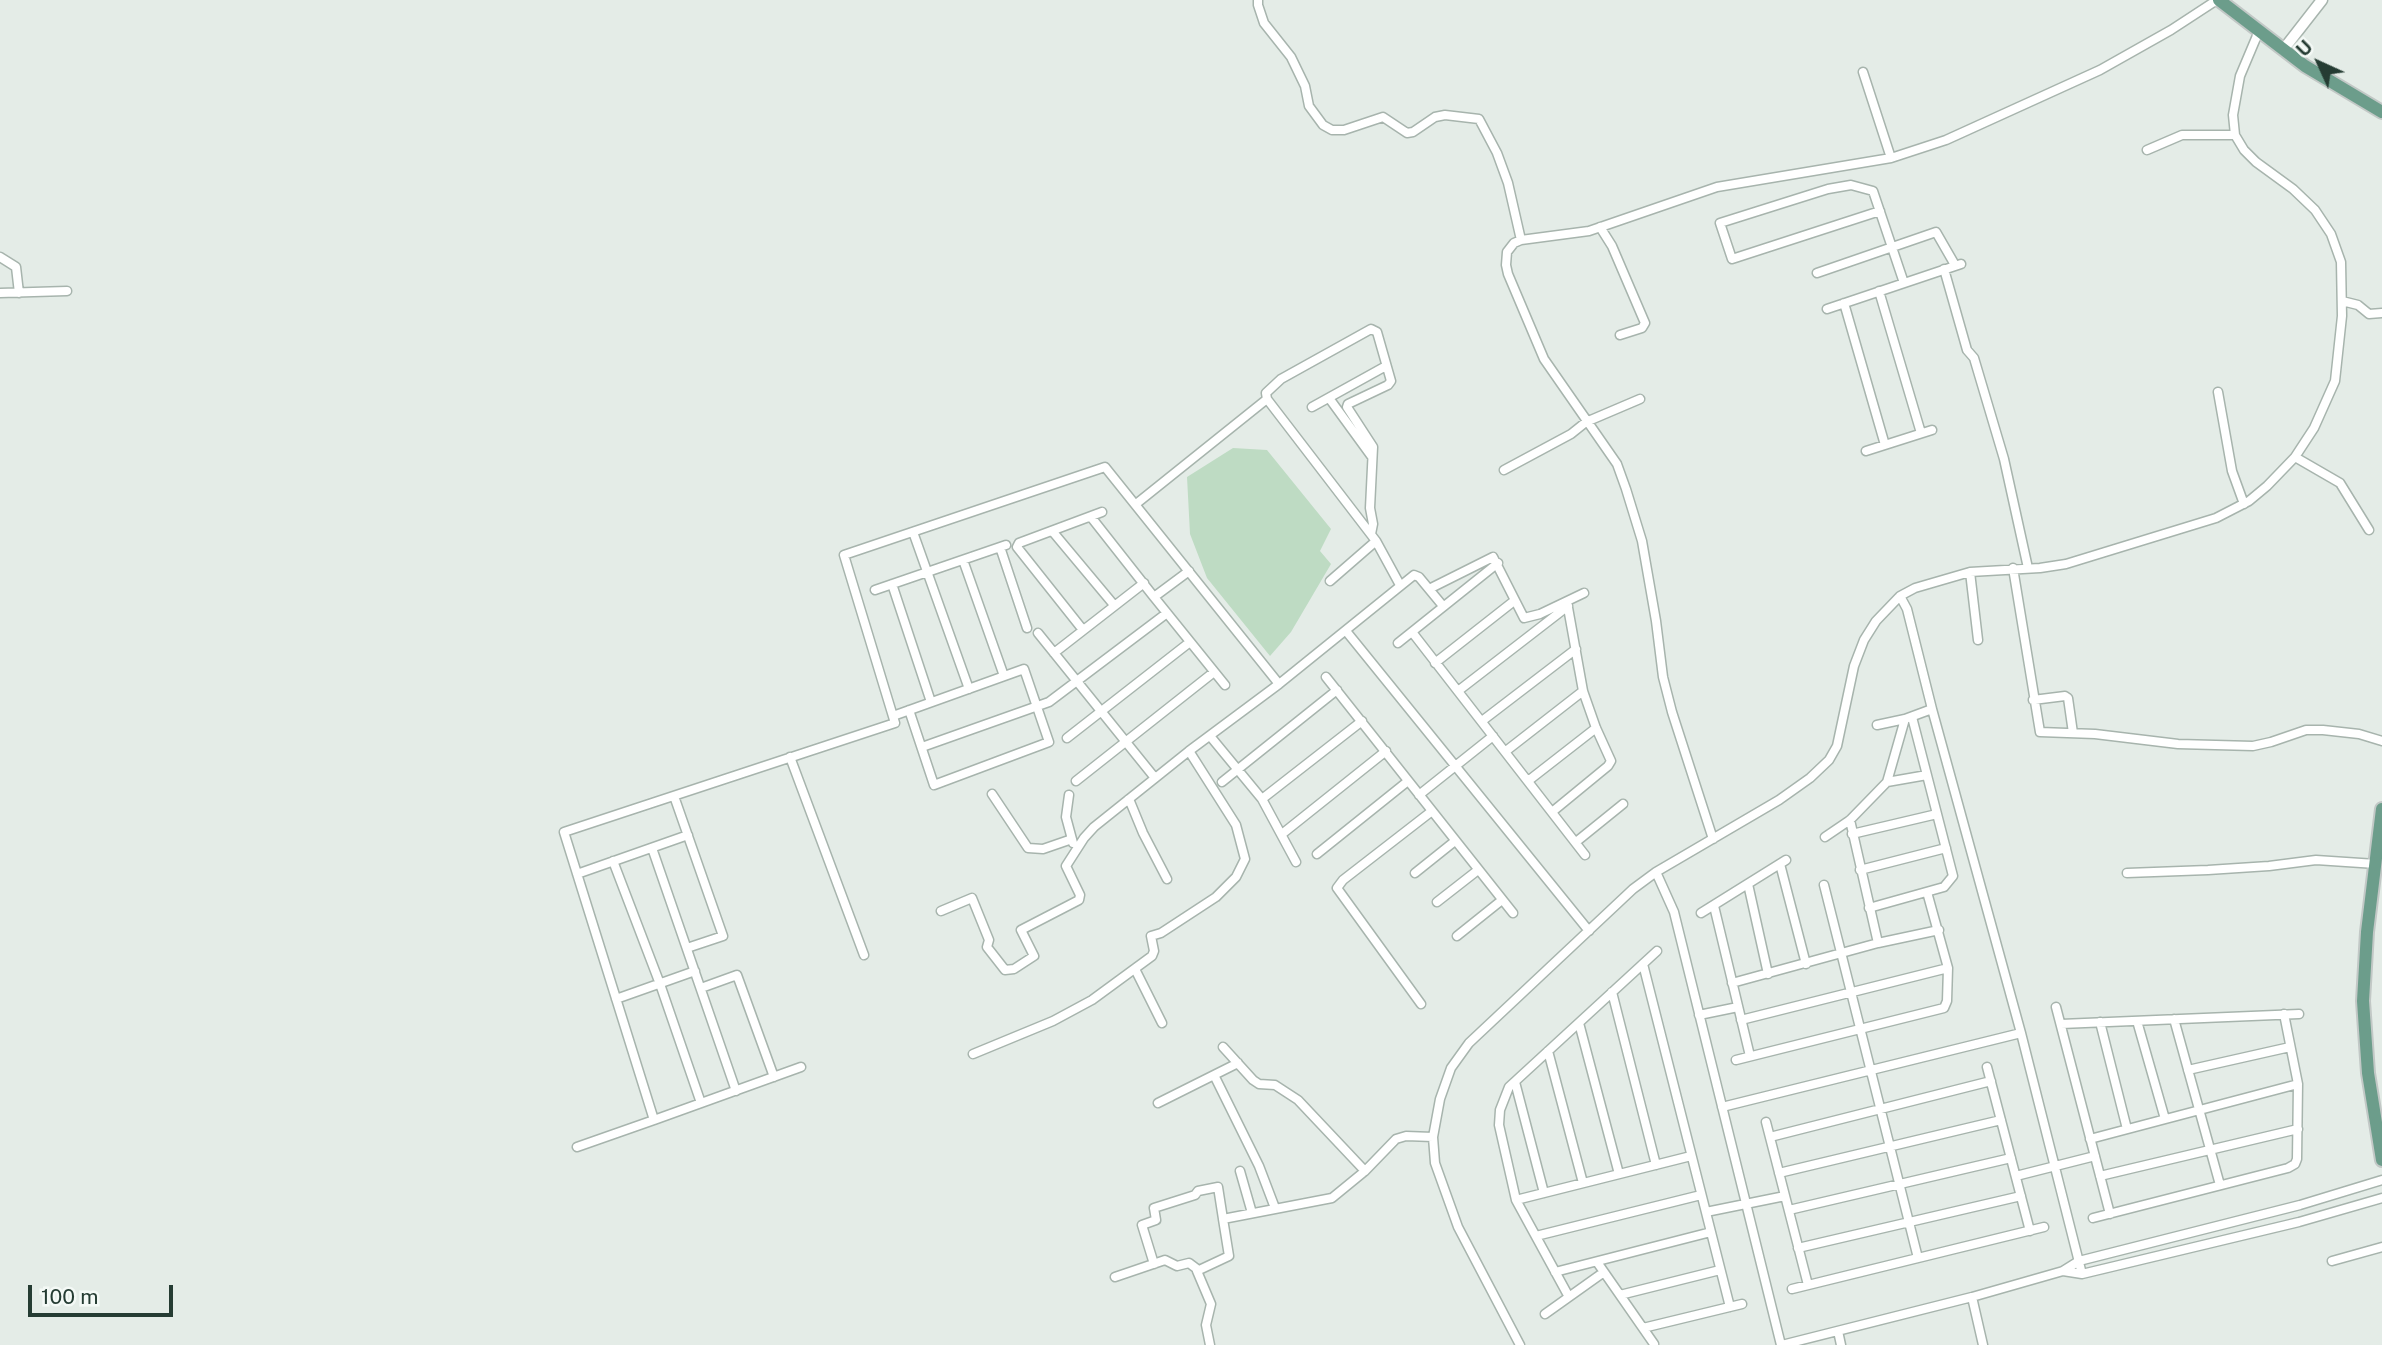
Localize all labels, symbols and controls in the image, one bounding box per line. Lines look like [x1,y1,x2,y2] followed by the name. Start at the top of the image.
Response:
[2284,28,2354,98] north arrow
[2292,36,2317,61] text: U
[32,1272,177,1316] scale bar
[41,1284,98,1309] text: 100 m

